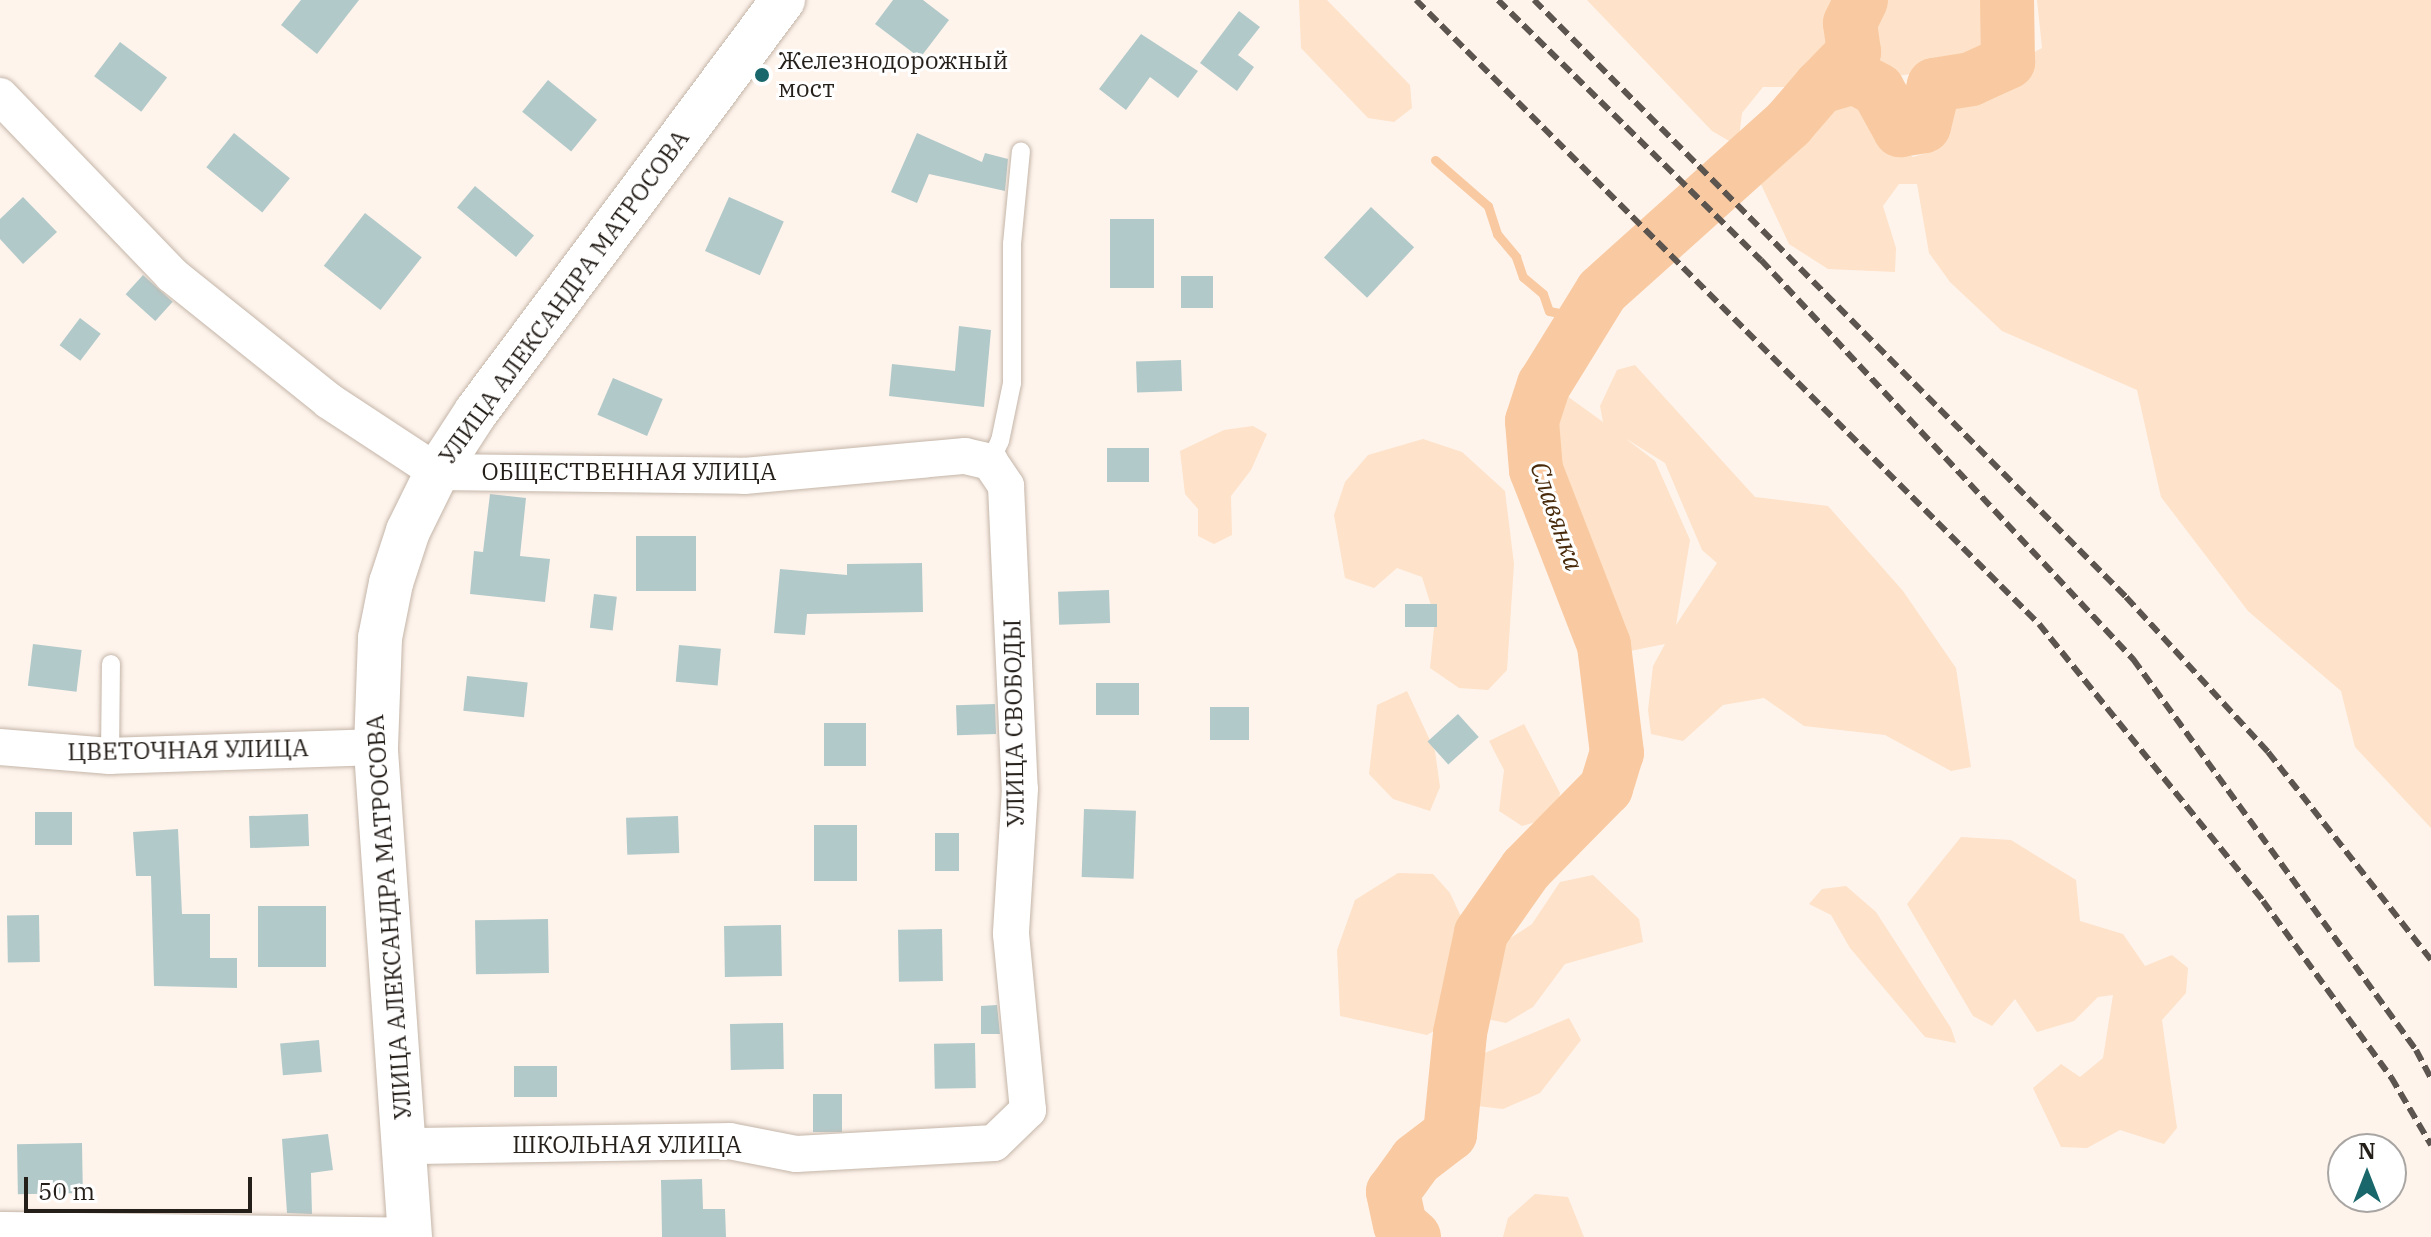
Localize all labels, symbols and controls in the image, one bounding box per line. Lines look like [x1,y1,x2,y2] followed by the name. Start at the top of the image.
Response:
[778,47,1008,103] place label: Железнодорожный мост
[753,66,771,84] marker: Железнодорожный мост
[433,124,695,470] street label: УЛИЦА АЛЕКСАНДРА МАТРОСОВА
[1524,457,1590,575] water label: Славянка
[482,458,776,486] street label: ОБЩЕСТВЕННАЯ УЛИЦА
[998,619,1030,827] street label: УЛИЦА СВОБОДЫ
[360,714,418,1120] street label: УЛИЦА АЛЕКСАНДРА МАТРОСОВА
[67,733,309,767] street label: ЦВЕТОЧНАЯ УЛИЦА
[512,1131,742,1159] street label: ШКОЛЬНАЯ УЛИЦА
[2327,1133,2407,1213] north arrow
[2358,1136,2376,1165] text: N
[28,1161,256,1211] scale bar
[38,1175,95,1207] text: 50 m

